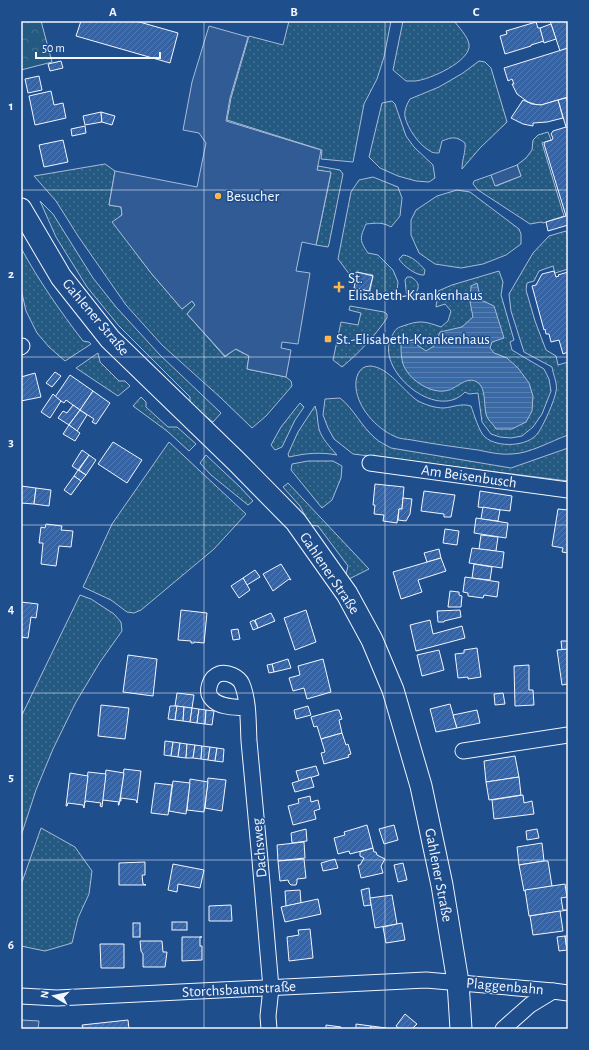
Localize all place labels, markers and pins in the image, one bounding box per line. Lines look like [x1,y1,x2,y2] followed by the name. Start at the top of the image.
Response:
[226,189,279,204] place label: Besucher
[213,191,223,201] marker: Besucher
[348,271,483,303] place label: St. Elisabeth-Krankenhaus
[333,281,345,293] marker: St. Elisabeth-Krankenhaus
[336,332,490,347] place label: St.-Elisabeth-Krankenhaus
[323,334,333,344] marker: St.-Elisabeth-Krankenhaus

